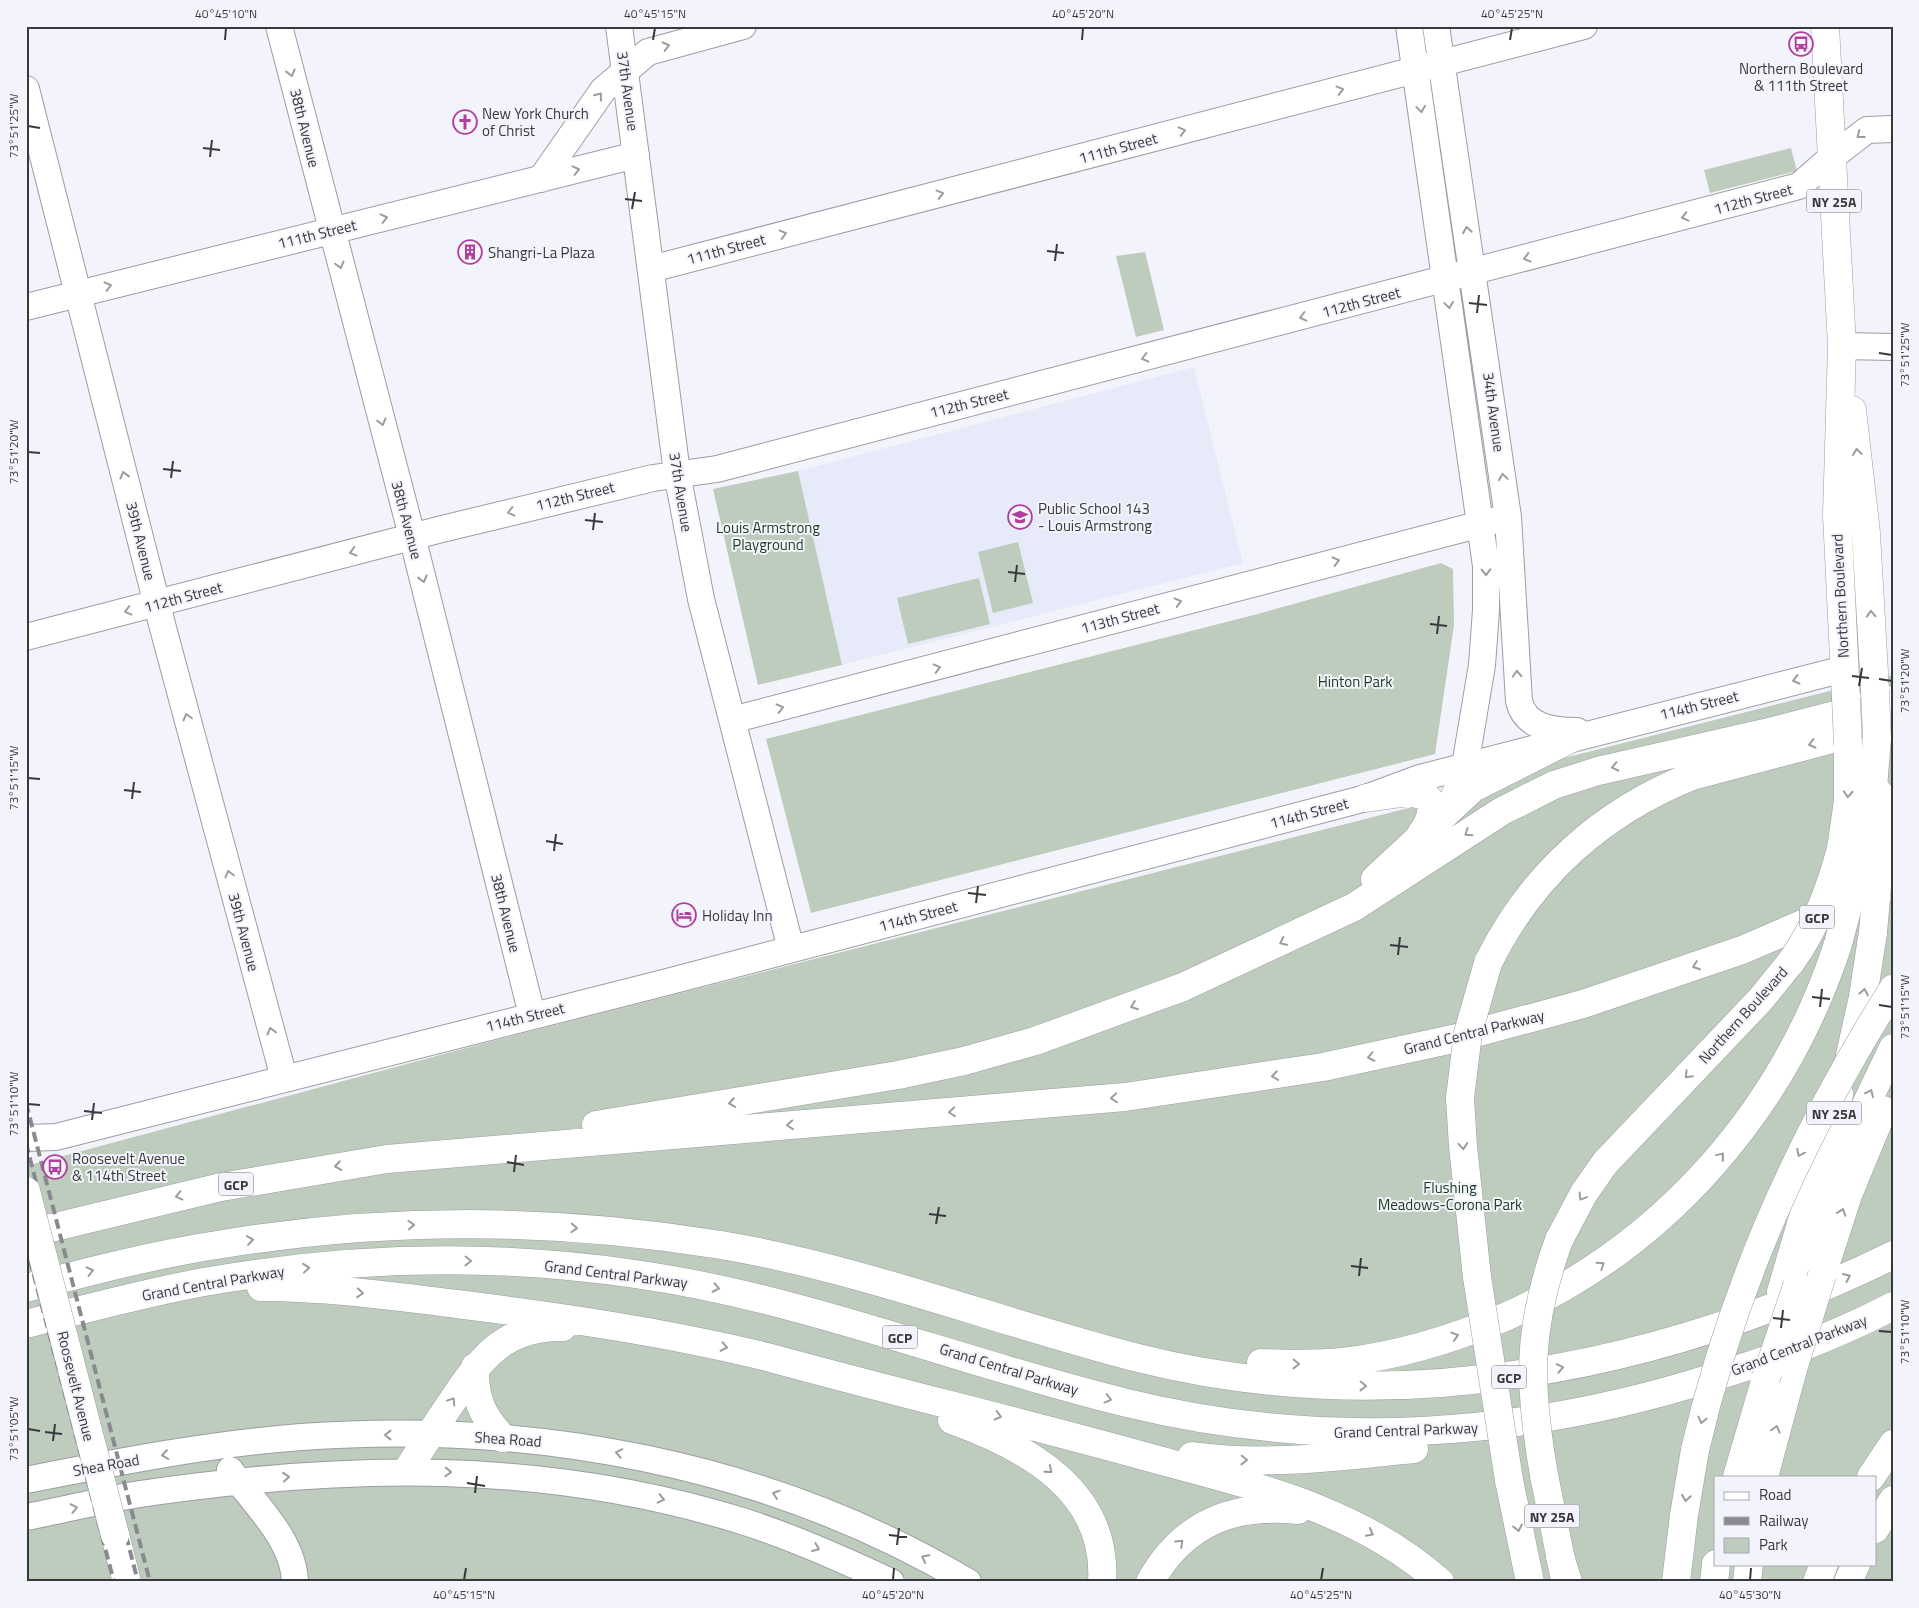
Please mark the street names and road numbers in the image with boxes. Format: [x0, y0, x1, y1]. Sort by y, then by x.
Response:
street label: 37th Avenue [611, 50, 645, 132]
street label: 38th Avenue [284, 86, 326, 170]
street label: 111th Street [1076, 126, 1161, 170]
street label: 112th Street [1711, 177, 1796, 221]
road number: NY 25A [1806, 190, 1862, 212]
street label: 111th Street [275, 213, 360, 255]
street label: 111th Street [684, 227, 769, 271]
street label: 112th Street [1319, 280, 1404, 324]
street label: 34th Avenue [1477, 371, 1511, 453]
street label: 112th Street [927, 382, 1012, 424]
street label: 37th Avenue [663, 451, 699, 533]
street label: 112th Street [533, 475, 618, 517]
street label: 38th Avenue [385, 478, 429, 562]
street label: 39th Avenue [120, 499, 162, 583]
street label: Northern Boulevard [1825, 533, 1855, 659]
street label: 112th Street [141, 575, 226, 619]
street label: 113th Street [1078, 596, 1163, 640]
street label: 114th Street [1657, 684, 1742, 726]
street label: 114th Street [1267, 791, 1352, 835]
street label: 38th Avenue [485, 871, 527, 955]
street label: 39th Avenue [222, 890, 266, 974]
street label: 114th Street [876, 894, 961, 938]
road number: GCP [1800, 906, 1834, 929]
street label: Northern Boulevard [1693, 961, 1793, 1069]
street label: 114th Street [483, 996, 568, 1038]
street label: Grand Central Parkway [1401, 1003, 1547, 1061]
road number: NY 25A [1806, 1102, 1862, 1124]
road number: GCP [218, 1172, 254, 1196]
street label: Grand Central Parkway [543, 1254, 689, 1294]
street label: Grand Central Parkway [140, 1259, 286, 1307]
street label: Grand Central Parkway [1728, 1308, 1870, 1382]
road number: GCP [882, 1325, 918, 1348]
street label: Roosevelt Avenue [51, 1328, 101, 1444]
street label: Grand Central Parkway [937, 1337, 1081, 1401]
road number: GCP [1492, 1365, 1526, 1388]
street label: Grand Central Parkway [1333, 1416, 1479, 1444]
street label: Shea Road [474, 1425, 542, 1453]
street label: Shea Road [71, 1448, 141, 1482]
road number: NY 25A [1524, 1504, 1580, 1528]

